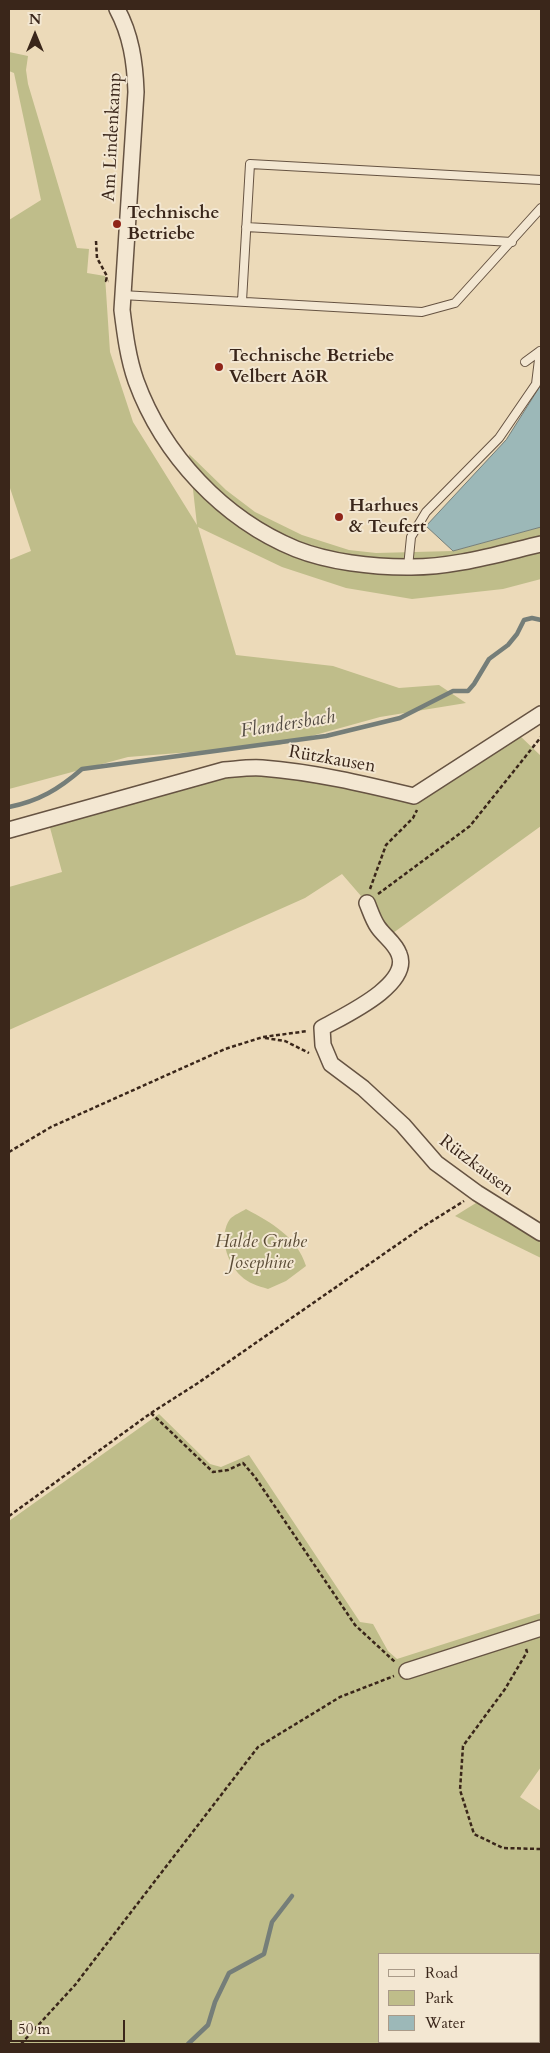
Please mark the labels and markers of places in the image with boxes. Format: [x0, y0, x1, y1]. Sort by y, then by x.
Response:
place label: Technische Betriebe [127, 203, 219, 245]
marker: Technische Betriebe [111, 218, 123, 230]
place label: Technische Betriebe Velbert AöR [229, 346, 395, 388]
marker: Technische Betriebe Velbert AöR [213, 361, 225, 373]
place label: Harhues & Teufert [349, 496, 426, 538]
marker: Harhues & Teufert [333, 511, 345, 523]

